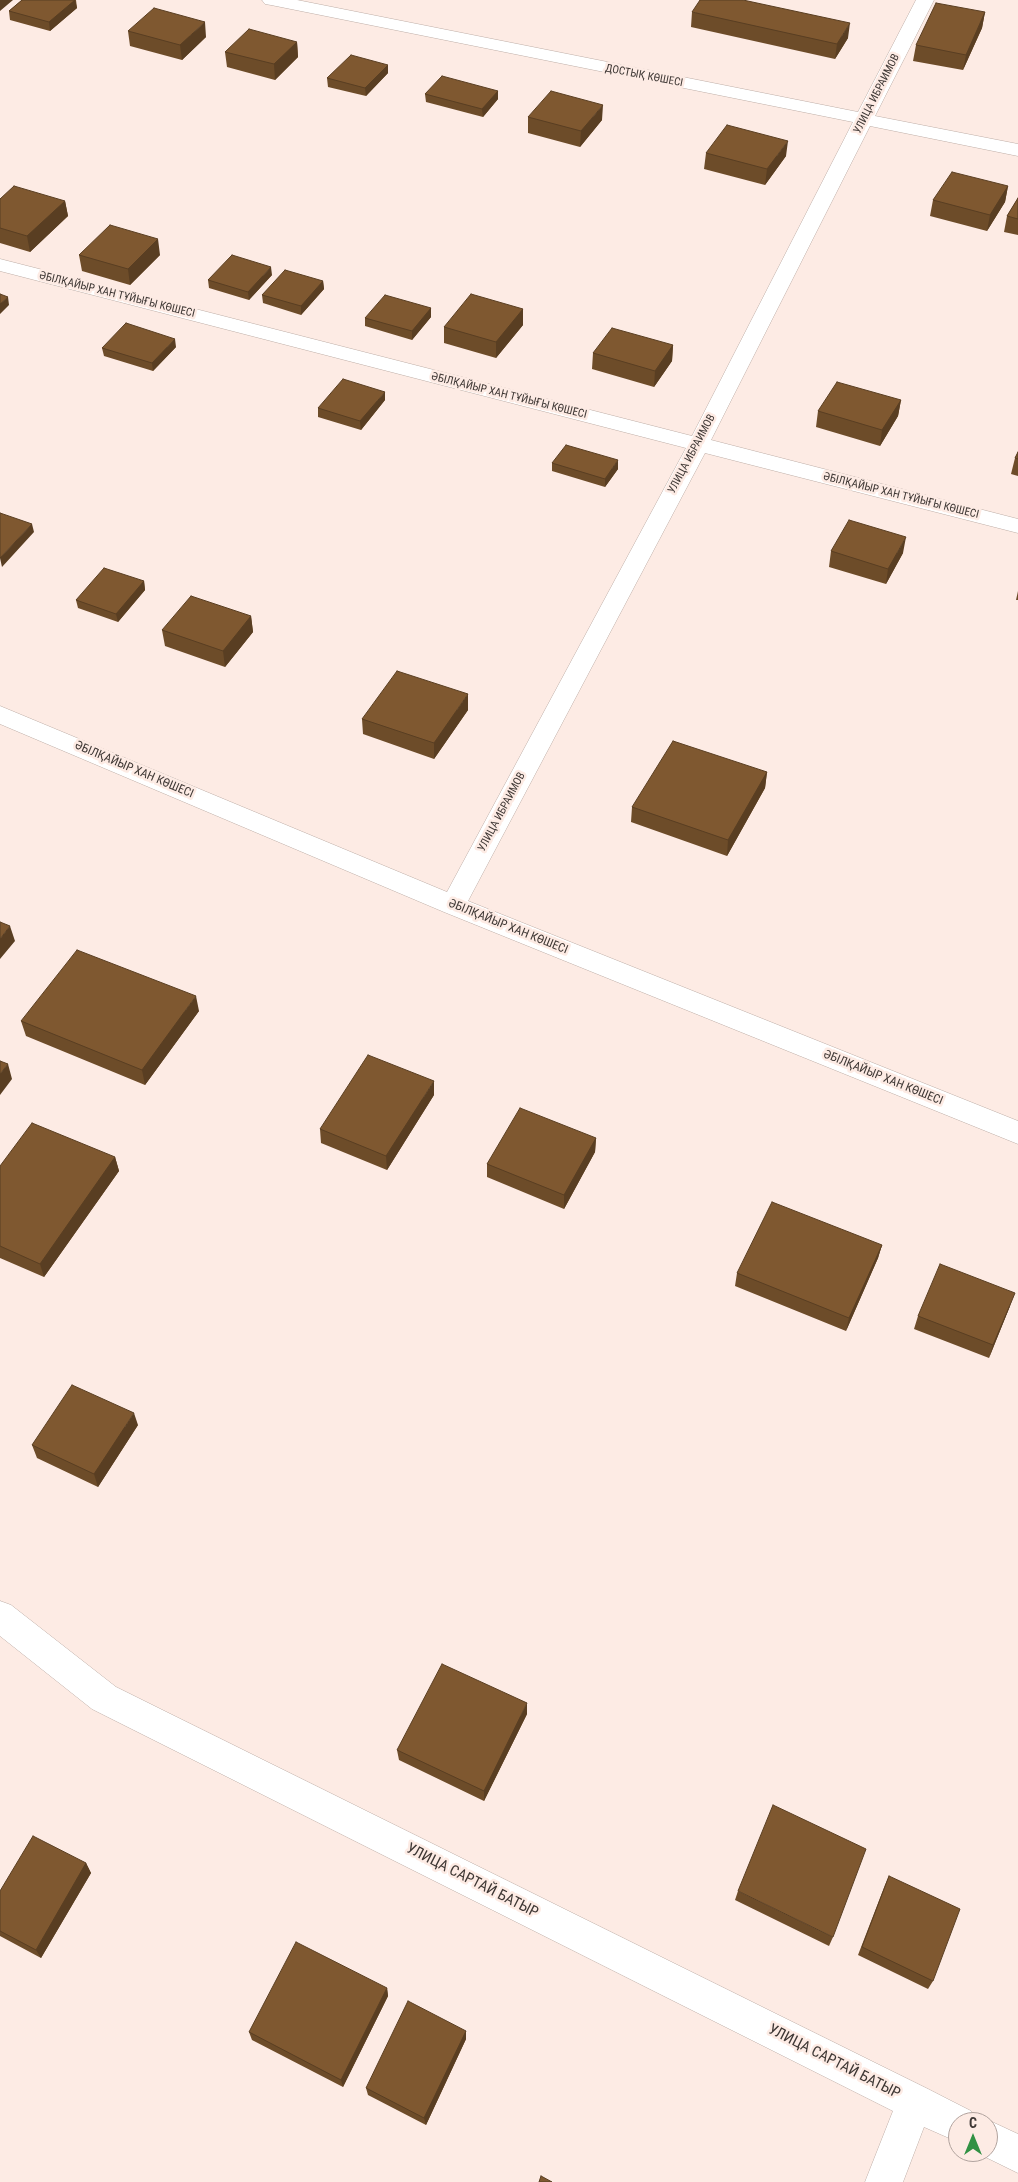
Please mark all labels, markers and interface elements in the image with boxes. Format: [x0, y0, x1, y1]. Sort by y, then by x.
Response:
street label: УЛИЦА ИБРАИМОВ [851, 52, 903, 136]
street label: ДОСТЫҚ КӨШЕСІ [604, 62, 684, 90]
street label: ӘБІЛҚАЙЫР ХАН ТҰЙЫҒЫ КӨШЕСІ [38, 269, 196, 321]
street label: ӘБІЛҚАЙЫР ХАН ТҰЙЫҒЫ КӨШЕСІ [430, 370, 588, 422]
street label: УЛИЦА ИБРАИМОВ [666, 412, 718, 496]
street label: ӘБІЛҚАЙЫР ХАН ТҰЙЫҒЫ КӨШЕСІ [822, 470, 980, 522]
street label: ӘБІЛҚАЙЫР ХАН КӨШЕСІ [73, 738, 195, 802]
street label: УЛИЦА ИБРАИМОВ [476, 770, 528, 854]
street label: ӘБІЛҚАЙЫР ХАН КӨШЕСІ [446, 896, 570, 958]
street label: ӘБІЛҚАЙЫР ХАН КӨШЕСІ [821, 1047, 945, 1109]
street label: УЛИЦА САРТАЙ БАТЫР [403, 1840, 541, 1922]
street label: УЛИЦА САРТАЙ БАТЫР [765, 2021, 903, 2103]
north arrow [948, 2112, 998, 2162]
text: С [969, 2115, 977, 2131]

